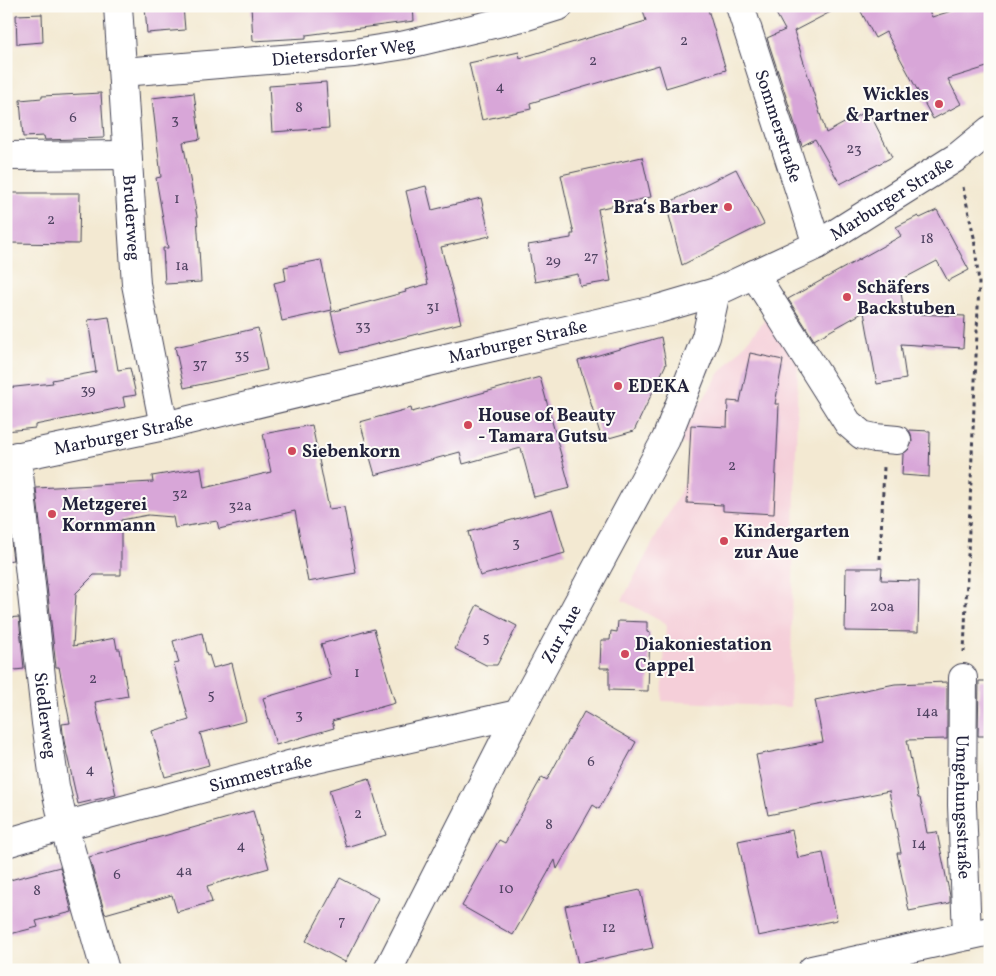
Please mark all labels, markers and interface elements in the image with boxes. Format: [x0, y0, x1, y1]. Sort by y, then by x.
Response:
house number: 2 [680, 31, 688, 52]
street label: Dietersdorfer Weg [271, 32, 418, 74]
house number: 2 [589, 51, 597, 72]
street label: Sommerstraße [747, 67, 807, 186]
house number: 4 [496, 77, 505, 98]
place label: Wickles & Partner [845, 83, 929, 129]
house number: 8 [295, 98, 303, 119]
marker: Wickles & Partner [933, 98, 945, 110]
house number: 6 [69, 108, 77, 129]
house number: 3 [171, 110, 179, 131]
house number: 23 [846, 139, 862, 160]
street label: Marburger Straße [826, 151, 959, 248]
street label: Bruderweg [115, 174, 145, 262]
house number: 1 [174, 189, 180, 210]
place label: Bra‘s Barber [613, 196, 718, 221]
marker: Bra‘s Barber [722, 201, 734, 213]
house number: 2 [47, 210, 55, 231]
house number: 18 [920, 229, 934, 250]
house number: 27 [584, 247, 598, 268]
house number: 29 [545, 251, 561, 272]
house number: 1a [175, 256, 189, 277]
place label: Schäfers Backstuben [857, 276, 956, 322]
marker: Schäfers Backstuben [841, 291, 853, 303]
house number: 31 [426, 297, 440, 318]
street label: Marburger Straße [446, 315, 590, 371]
house number: 33 [355, 316, 371, 337]
house number: 35 [235, 345, 249, 366]
house number: 37 [193, 354, 207, 375]
place label: EDEKA [628, 375, 690, 400]
house number: 39 [80, 380, 96, 401]
marker: EDEKA [612, 380, 624, 392]
place label: House of Beauty - Tamara Gutsu [478, 404, 616, 450]
street label: Marburger Straße [52, 408, 196, 463]
marker: House of Beauty - Tamara Gutsu [462, 419, 474, 431]
place label: Siebenkorn [302, 440, 401, 465]
marker: Siebenkorn [286, 445, 298, 457]
house number: 2 [728, 456, 736, 477]
house number: 32 [172, 484, 188, 505]
place label: Metzgerei Kornmann [62, 493, 156, 539]
house number: 32a [228, 496, 252, 517]
marker: Metzgerei Kornmann [46, 508, 58, 520]
place label: Kindergarten zur Aue [734, 520, 850, 566]
house number: 3 [512, 533, 520, 554]
marker: Kindergarten zur Aue [718, 535, 730, 547]
house number: 20a [870, 597, 894, 618]
street label: Zur Aue [536, 601, 588, 669]
house number: 5 [482, 628, 490, 649]
place label: Diakoniestation Cappel [635, 633, 772, 679]
marker: Diakoniestation Cappel [619, 648, 631, 660]
house number: 1 [354, 663, 360, 684]
house number: 2 [89, 669, 97, 690]
street label: Siedlerweg [27, 671, 62, 761]
house number: 5 [207, 685, 215, 706]
house number: 14a [916, 702, 938, 723]
house number: 3 [295, 705, 303, 726]
street label: Umgehungsstraße [948, 735, 976, 880]
street label: Simmestraße [207, 749, 315, 800]
house number: 6 [587, 752, 595, 773]
house number: 4 [86, 760, 95, 781]
house number: 2 [354, 804, 362, 825]
house number: 8 [545, 815, 553, 836]
house number: 14 [912, 834, 926, 855]
house number: 4 [237, 836, 246, 857]
house number: 4a [176, 861, 192, 882]
house number: 6 [113, 865, 121, 886]
house number: 10 [499, 879, 513, 900]
house number: 8 [33, 881, 41, 902]
house number: 7 [338, 911, 346, 932]
house number: 12 [602, 918, 616, 939]

